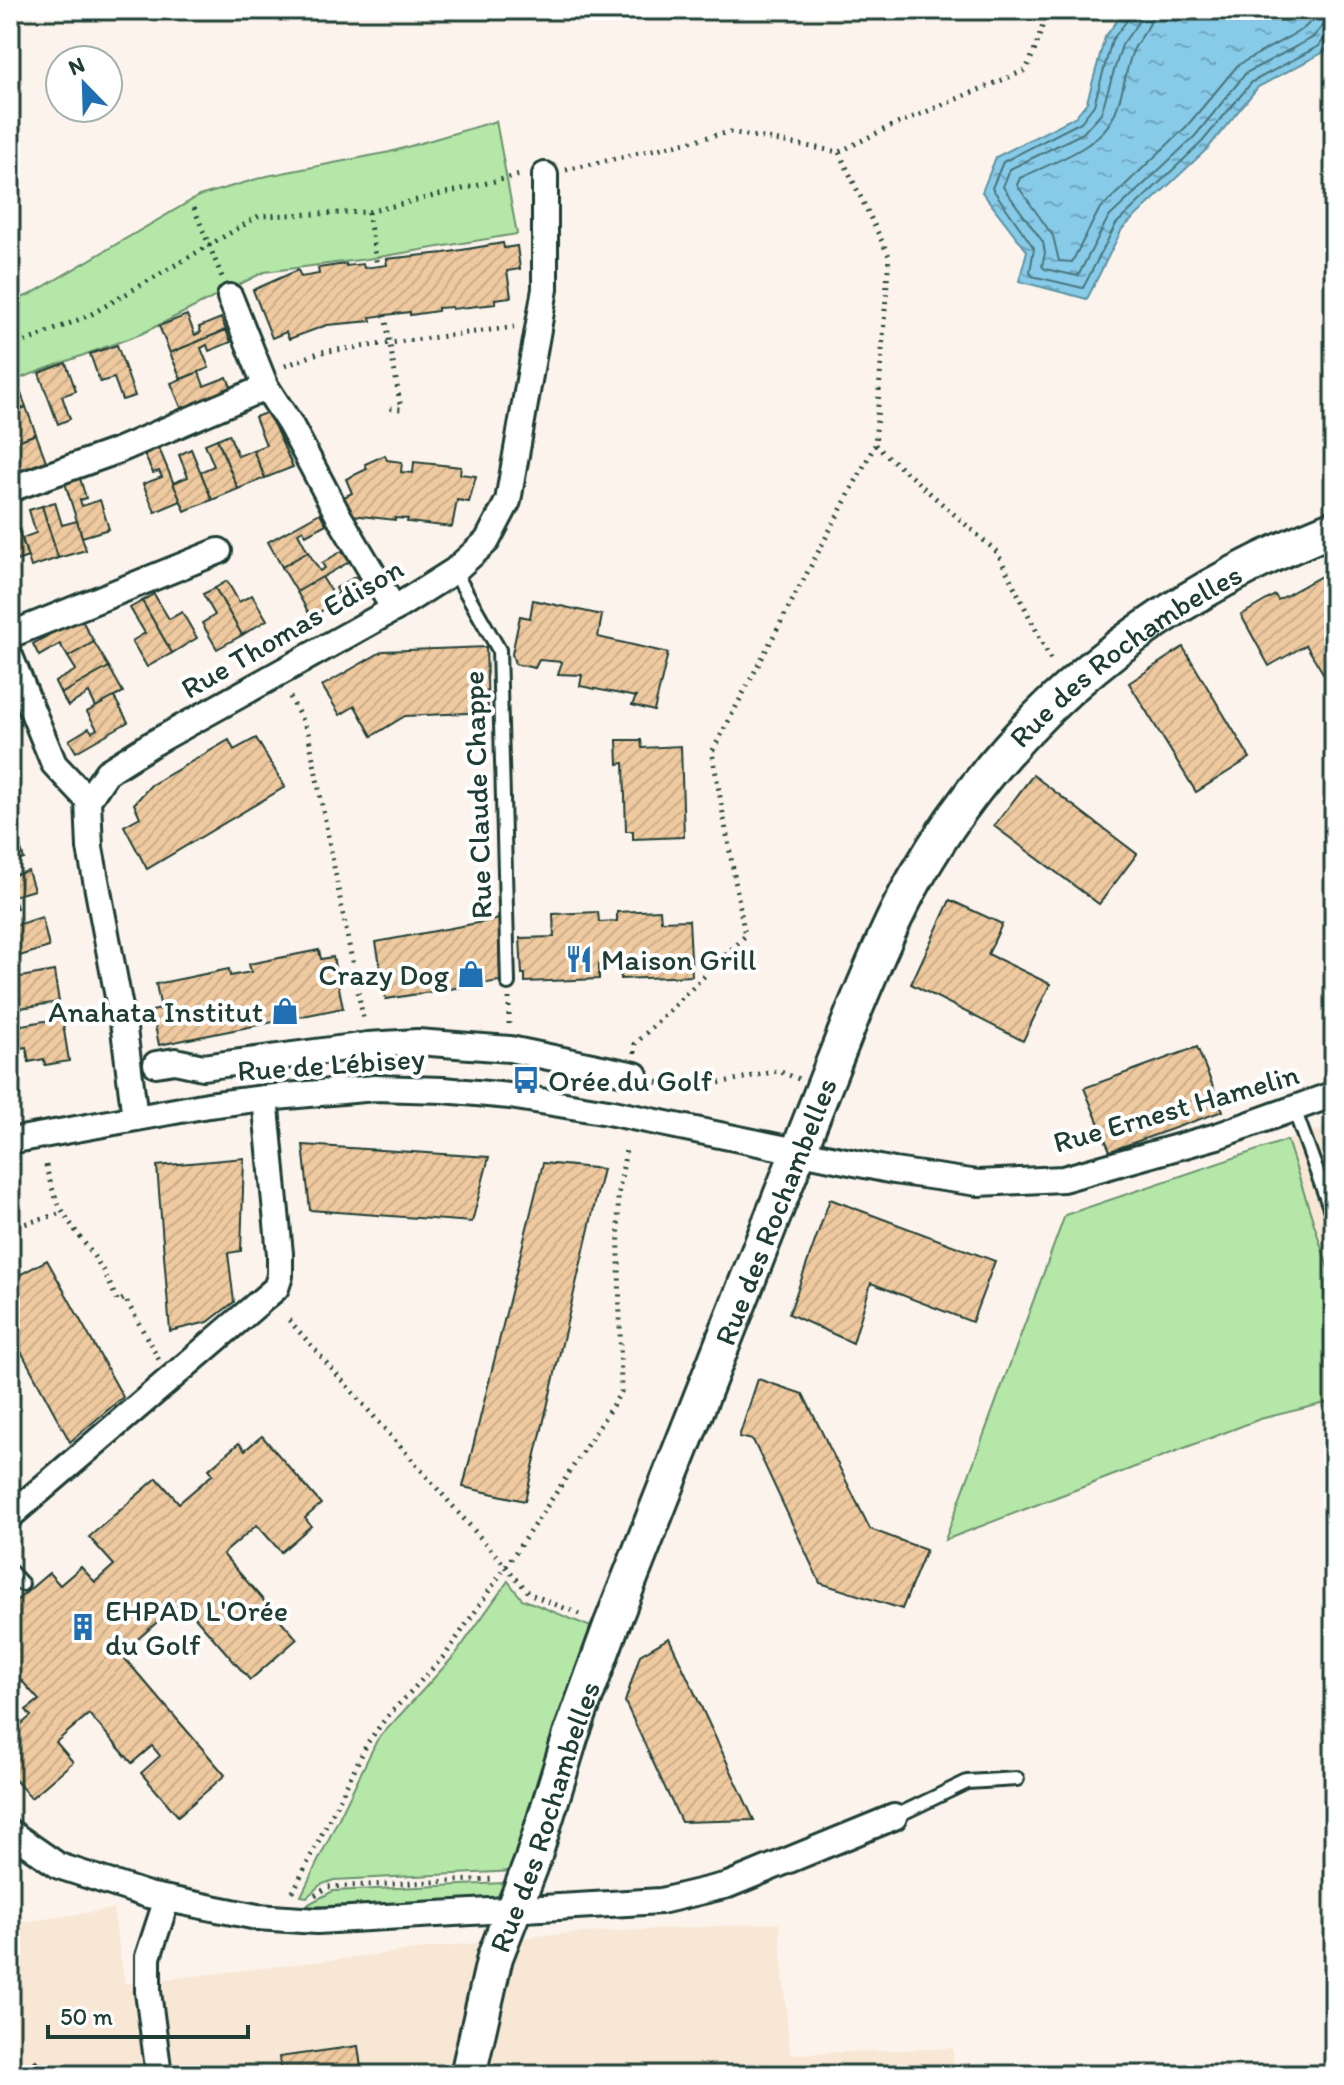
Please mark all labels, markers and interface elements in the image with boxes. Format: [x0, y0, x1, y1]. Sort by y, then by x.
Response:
north arrow [44, 44, 124, 124]
text: N [64, 51, 88, 81]
street label: Rue Thomas Edison [174, 549, 410, 707]
street label: Rue des Rochambelles [1001, 555, 1248, 755]
street label: Rue Claude Chappe [454, 670, 500, 920]
place label: Maison Grill [601, 941, 757, 978]
restaurant icon: Maison Grill [564, 944, 594, 974]
place label: Crazy Dog [318, 956, 450, 993]
shop icon: Crazy Dog [456, 959, 486, 989]
place label: Anahata Institut [48, 993, 263, 1030]
shop icon: Anahata Institut [270, 996, 300, 1026]
street label: Rue de Lébisey [236, 1039, 426, 1089]
street label: Rue Ernest Hamelin [1049, 1055, 1303, 1161]
place label: Orée du Golf [548, 1062, 713, 1099]
bus stop icon: Orée du Golf [511, 1065, 541, 1095]
street label: Rue des Rochambelles [705, 1072, 844, 1350]
place label: EHPAD L'Orée du Golf [105, 1592, 288, 1663]
building icon: EHPAD L'Orée du Golf [68, 1612, 98, 1642]
street label: Rue des Rochambelles [480, 1676, 608, 1957]
scale bar [48, 1989, 248, 2039]
text: 50 m [60, 2002, 113, 2031]

